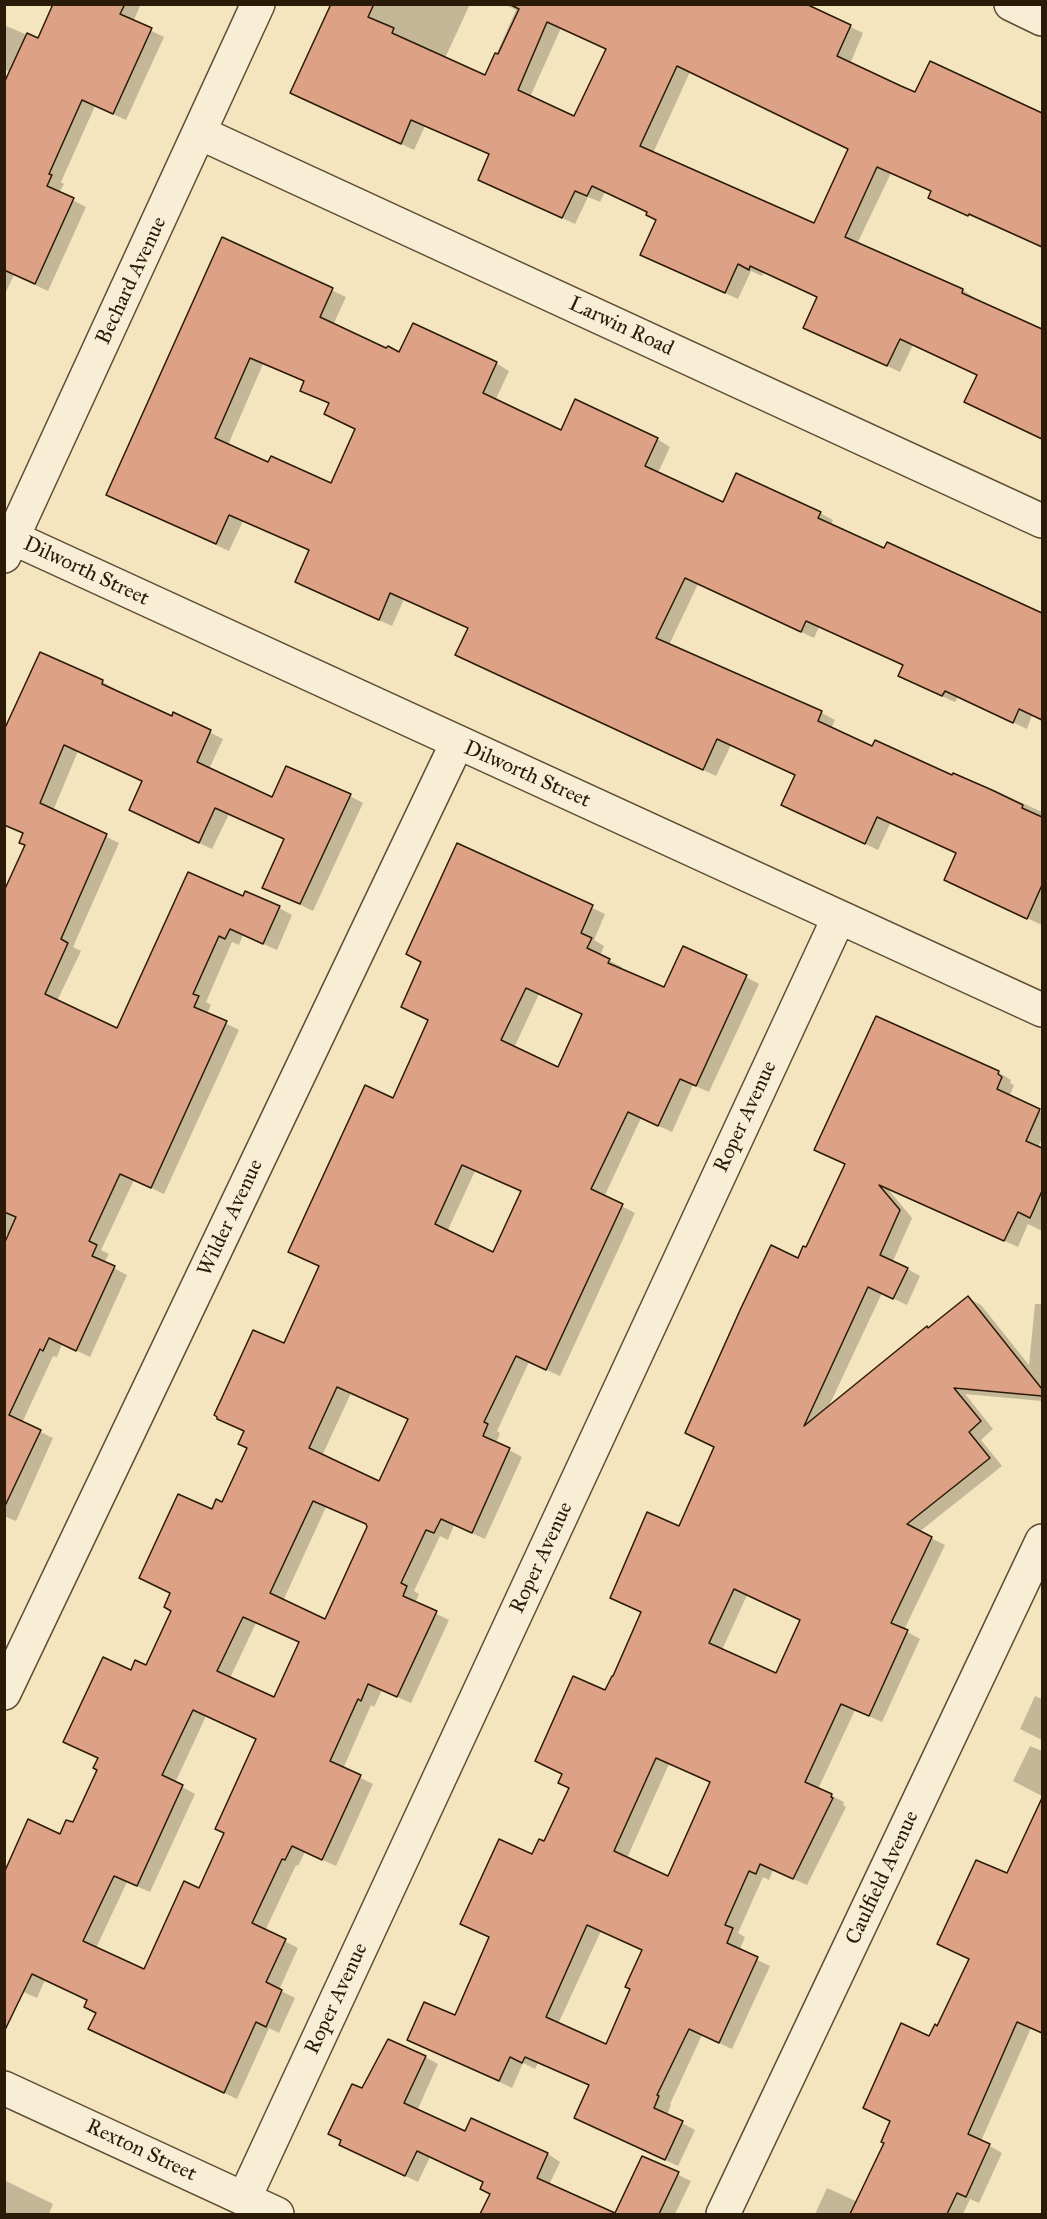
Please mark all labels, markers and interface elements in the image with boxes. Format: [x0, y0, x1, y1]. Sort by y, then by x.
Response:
street label: Bechard Avenue [91, 213, 173, 349]
street label: Larwin Road [565, 292, 677, 362]
street label: Dilworth Street [19, 532, 153, 612]
street label: Dilworth Street [460, 736, 594, 814]
street label: Roper Avenue [709, 1057, 783, 1177]
street label: Wilder Avenue [193, 1156, 269, 1280]
street label: Roper Avenue [505, 1498, 579, 1618]
street label: Caulfield Avenue [841, 1807, 925, 1949]
street label: Roper Avenue [300, 1939, 374, 2059]
street label: Rexton Street [82, 2114, 200, 2188]

